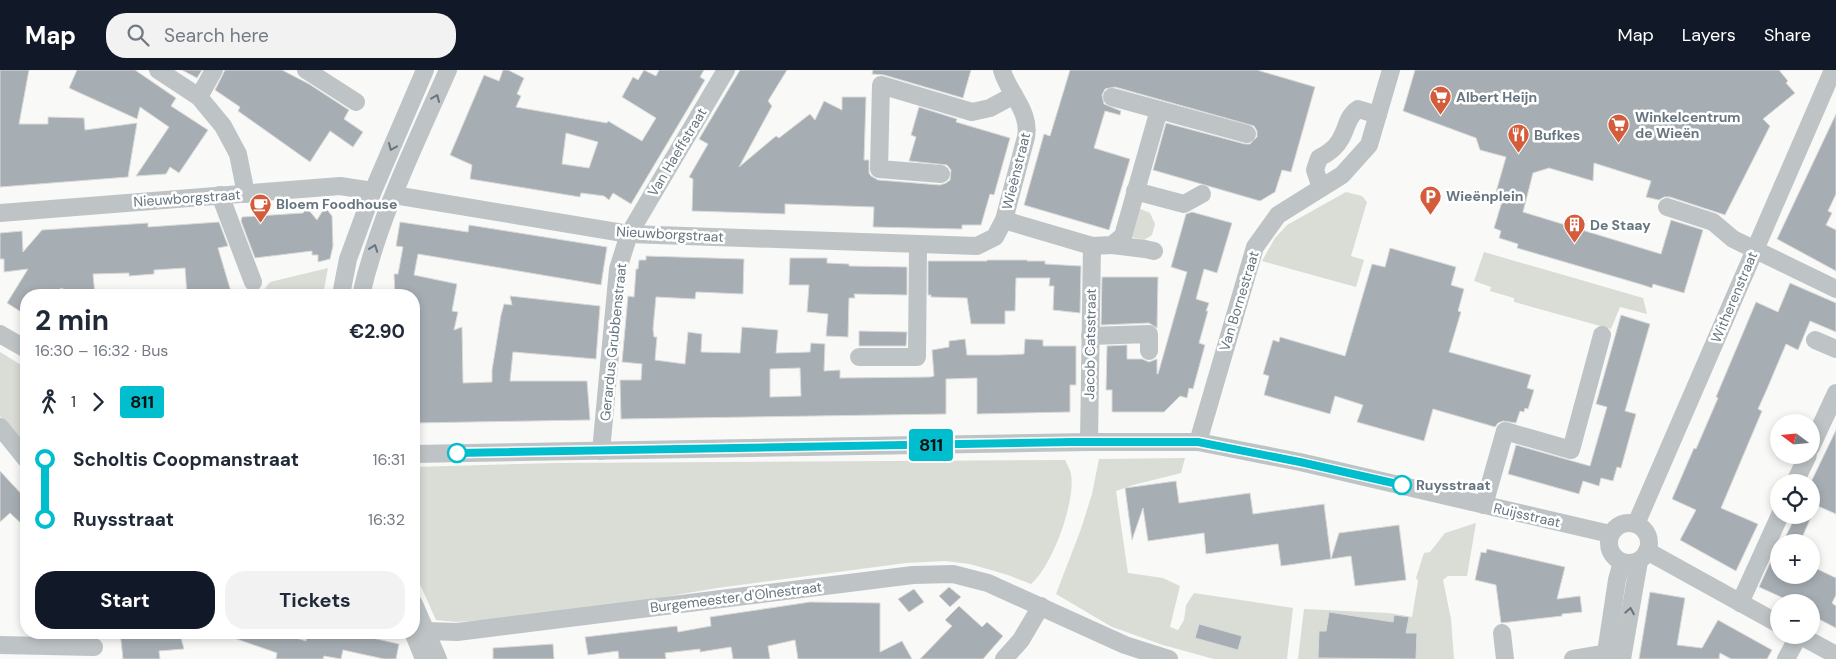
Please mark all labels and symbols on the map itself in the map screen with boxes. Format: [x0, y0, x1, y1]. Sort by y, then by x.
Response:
supermarket icon: Albert Heijn [1428, 85, 1452, 116]
place label: Albert Heijn [1456, 88, 1537, 106]
one-way arrow [429, 94, 440, 103]
street label: Van Haeffstraat [643, 104, 711, 200]
place label: Winkelcentrum de Wieën [1635, 108, 1741, 142]
supermarket icon: Winkelcentrum de Wieën [1607, 113, 1631, 144]
restaurant icon: Bufkes [1506, 123, 1530, 154]
place label: Bufkes [1534, 126, 1580, 144]
street label: Wieënstraat [998, 131, 1034, 211]
one-way arrow [388, 142, 398, 151]
parking icon: Wieënplein [1418, 184, 1442, 215]
street label: Nieuwborgstraat [133, 185, 241, 211]
place label: Wieënplein [1446, 187, 1523, 205]
cafe icon: Bloem Foodhouse [248, 192, 272, 223]
place label: Bloem Foodhouse [276, 195, 397, 213]
building icon: De Staay [1562, 213, 1586, 244]
place label: De Staay [1590, 216, 1651, 234]
street label: Nieuwborgstraat [616, 222, 724, 246]
one-way arrow [368, 244, 378, 253]
street label: Van Bornestraat [1215, 249, 1263, 353]
street label: Witherenstraat [1707, 249, 1761, 345]
street label: Gerardus Grubbenstraat [596, 262, 630, 422]
street label: Jacob Catsstraat [1080, 288, 1100, 400]
north arrow [1770, 414, 1820, 464]
line badge: 811 [902, 429, 960, 461]
unlabelled marker [447, 443, 467, 463]
marker: Ruysstraat [1392, 475, 1412, 495]
place label: Ruysstraat [1416, 476, 1490, 494]
street label: Ruijsstraat [1492, 499, 1562, 531]
street label: Burgemeester d'Olnestraat [649, 578, 823, 616]
one-way arrow [1625, 607, 1635, 615]

